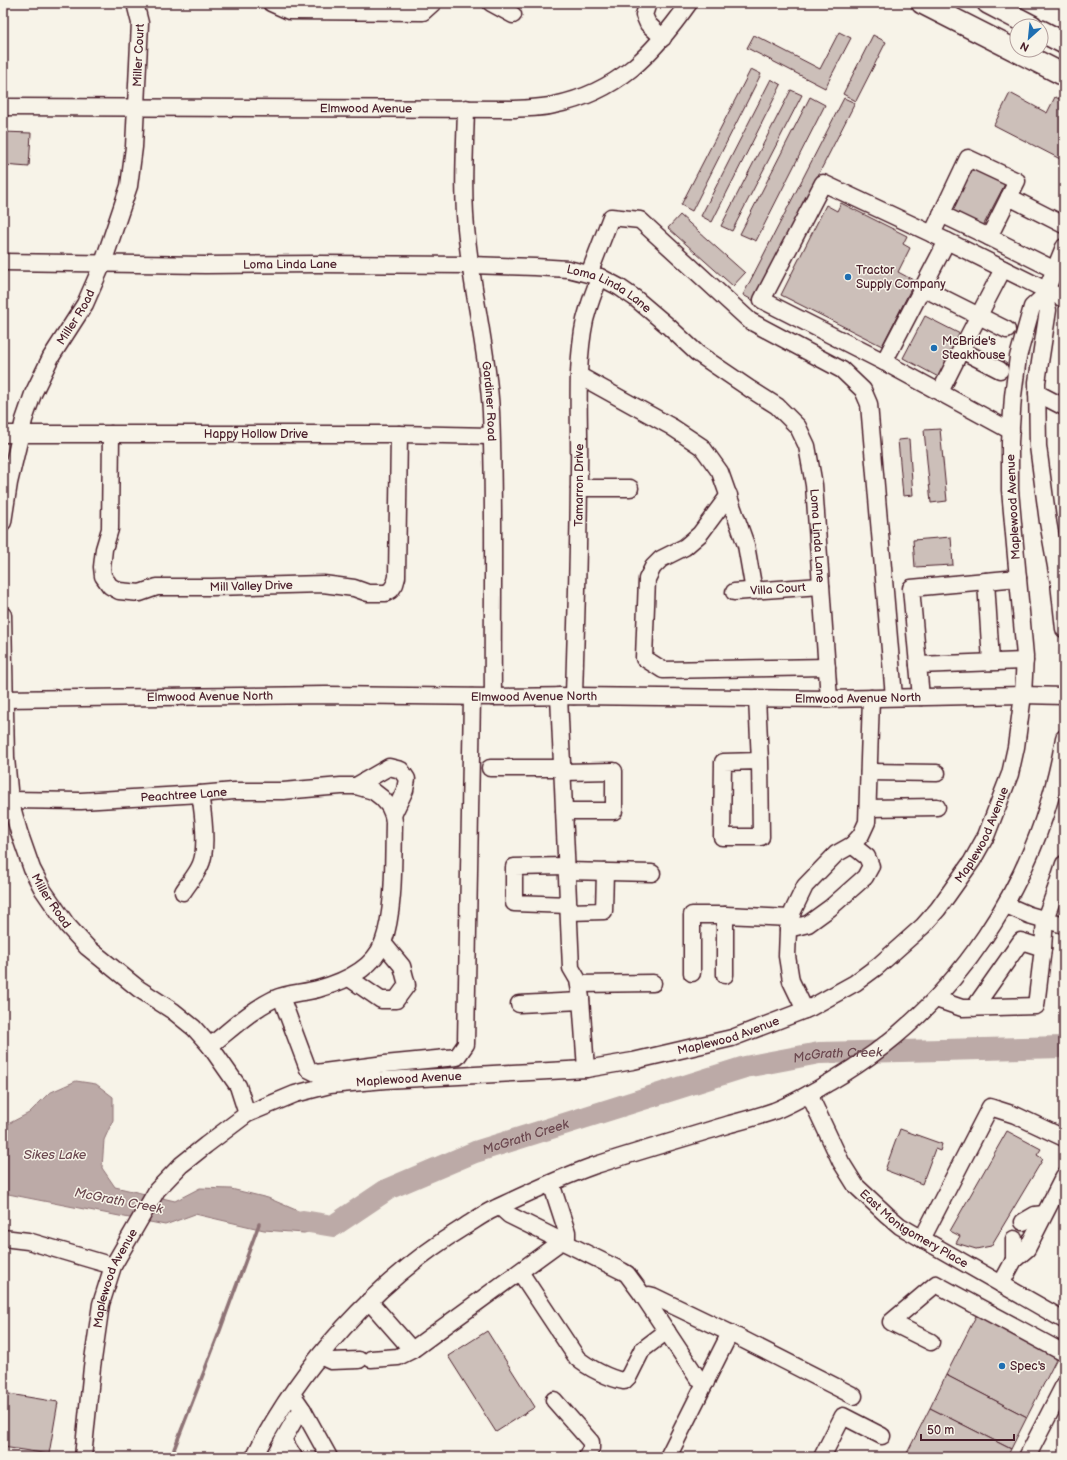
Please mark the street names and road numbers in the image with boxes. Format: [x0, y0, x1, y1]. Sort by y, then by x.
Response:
street label: Miller Court [130, 23, 148, 87]
street label: Elmwood Avenue [320, 101, 412, 117]
street label: Loma Linda Lane [243, 257, 337, 273]
street label: Loma Linda Lane [565, 262, 654, 316]
street label: Miller Road [54, 287, 99, 348]
street label: Gardiner Road [478, 360, 499, 442]
street label: Happy Hollow Drive [204, 427, 308, 442]
street label: Tamarron Drive [571, 444, 587, 527]
street label: Maplewood Avenue [1003, 454, 1024, 560]
street label: Loma Linda Lane [806, 488, 828, 583]
street label: Mill Valley Drive [210, 578, 293, 595]
street label: Villa Court [750, 580, 807, 599]
street label: Elmwood Avenue North [147, 689, 274, 705]
street label: Elmwood Avenue North [471, 689, 598, 705]
street label: Elmwood Avenue North [795, 690, 922, 707]
street label: Peachtree Lane [140, 785, 228, 805]
street label: Maplewood Avenue [952, 785, 1012, 886]
street label: Miller Road [28, 871, 74, 932]
street label: Maplewood Avenue [676, 1013, 782, 1058]
street label: Maplewood Avenue [355, 1069, 462, 1091]
street label: East Montgomery Place [856, 1186, 971, 1272]
street label: Maplewood Avenue [91, 1226, 141, 1329]

